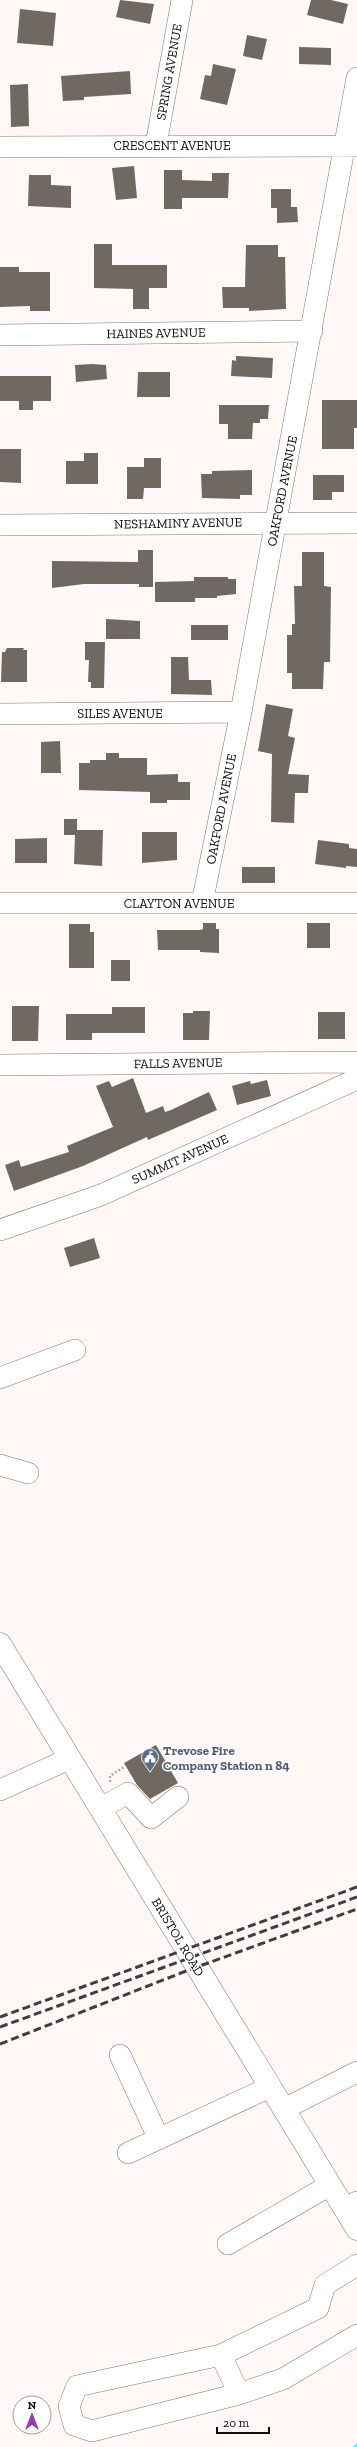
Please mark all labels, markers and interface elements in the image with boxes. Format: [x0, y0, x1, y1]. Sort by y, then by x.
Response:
street label: SPRING AVENUE [153, 22, 185, 121]
street label: CRESCENT AVENUE [113, 138, 231, 153]
street label: HAINES AVENUE [106, 325, 206, 341]
street label: OAKFORD AVENUE [264, 434, 300, 548]
street label: NESHAMINY AVENUE [114, 514, 242, 532]
street label: SILES AVENUE [77, 706, 163, 721]
street label: OAKFORD AVENUE [203, 752, 239, 866]
street label: CLAYTON AVENUE [124, 896, 235, 911]
street label: FALLS AVENUE [133, 1055, 223, 1071]
street label: SUMMIT AVENUE [129, 1131, 231, 1187]
place label: Trevose Fire Company Station n 84 [163, 1743, 290, 1773]
public building icon: Trevose Fire Company Station n 84 [140, 1747, 160, 1772]
street label: BRISTOL ROAD [149, 1895, 207, 1979]
north arrow [12, 2395, 52, 2435]
text: N [28, 2399, 37, 2412]
scale bar [217, 2409, 269, 2435]
text: 20 m [223, 2416, 250, 2430]

